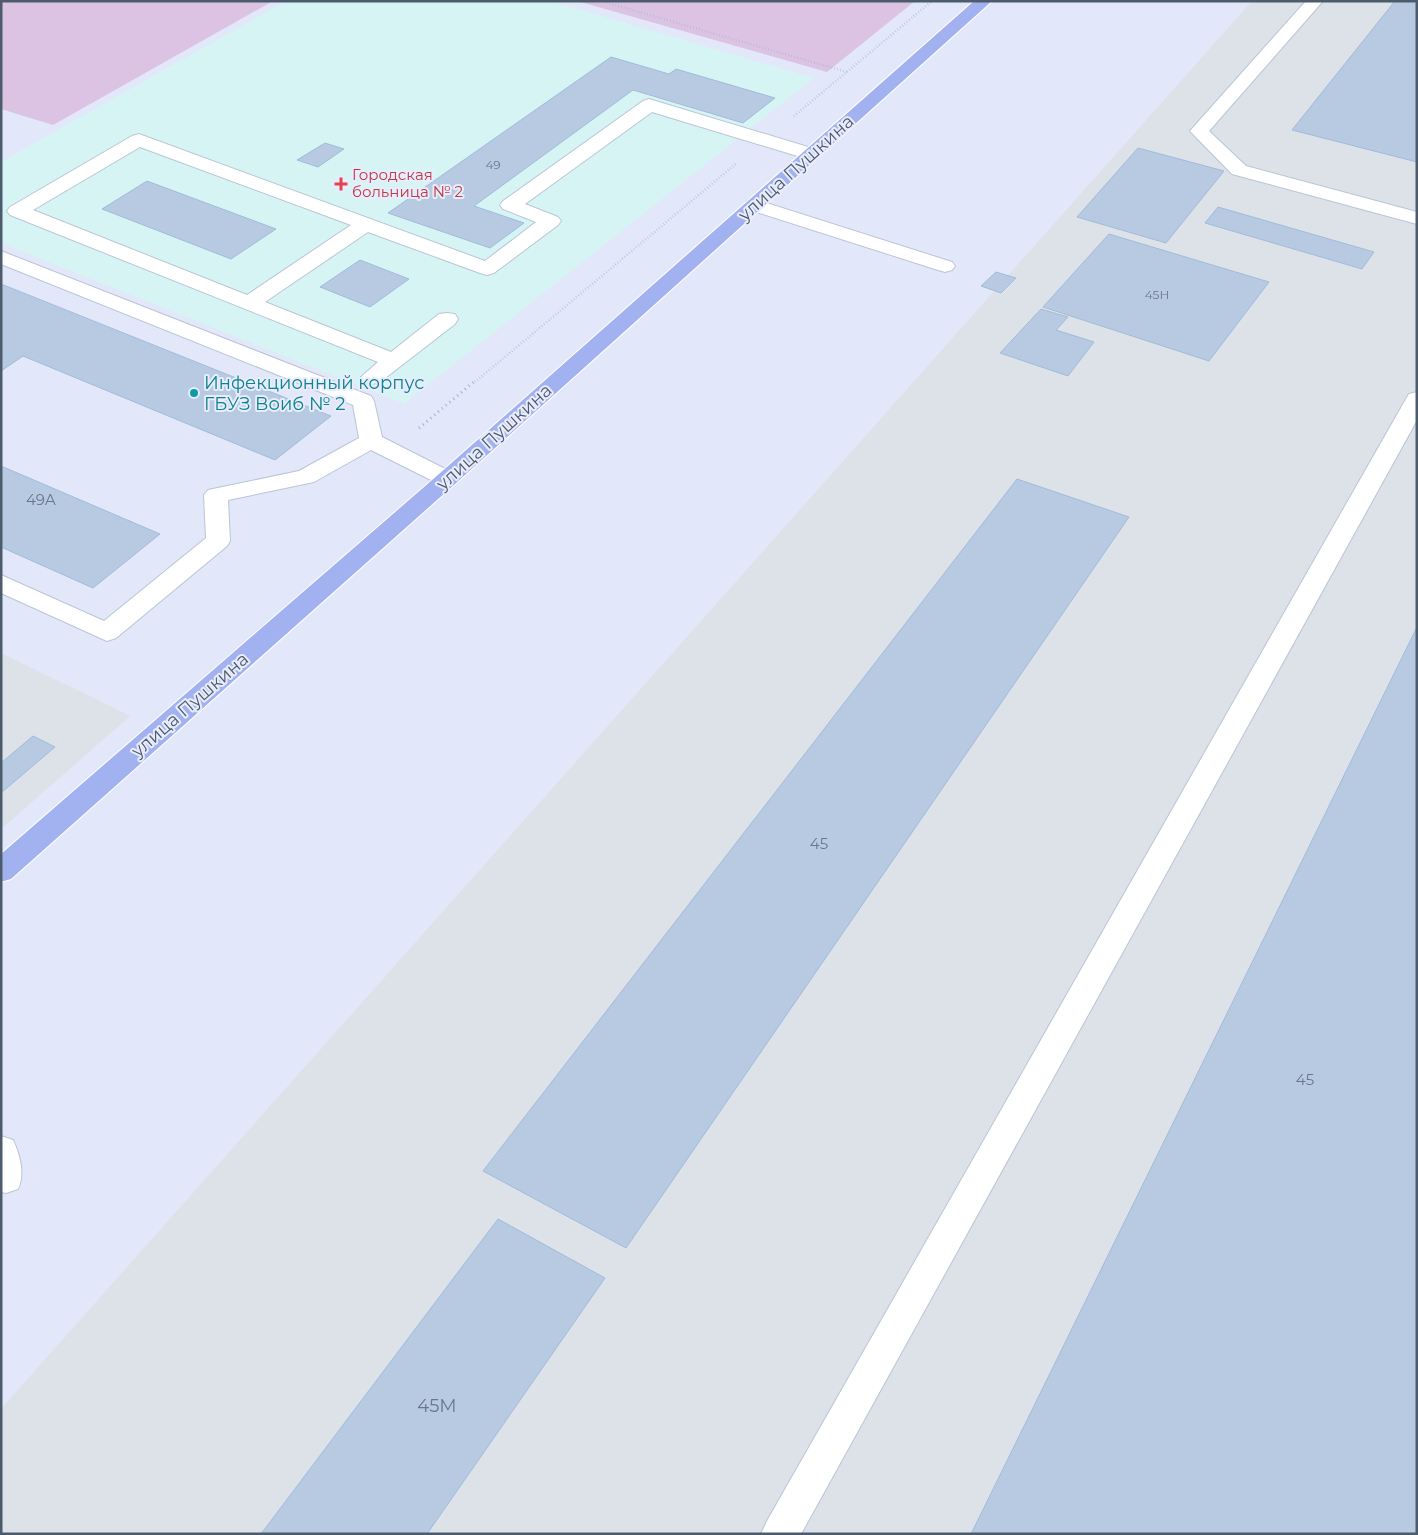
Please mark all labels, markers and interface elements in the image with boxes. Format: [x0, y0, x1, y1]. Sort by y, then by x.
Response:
street label: улица Пушкина [733, 110, 858, 226]
house number: 49 [485, 157, 501, 172]
place label: Городская больница № 2 [352, 165, 463, 201]
marker: Городская больница № 2 [334, 177, 348, 191]
house number: 45Н [1145, 287, 1169, 302]
place label: Инфекционный корпус ГБУЗ Воиб № 2 [204, 372, 424, 415]
street label: улица Пушкина [431, 379, 556, 495]
marker: Инфекционный корпус ГБУЗ Воиб № 2 [188, 387, 200, 399]
house number: 49А [26, 490, 56, 509]
street label: улица Пушкина [126, 648, 253, 763]
house number: 45 [810, 834, 828, 853]
house number: 45 [1296, 1070, 1314, 1089]
house number: 45М [417, 1395, 457, 1417]

